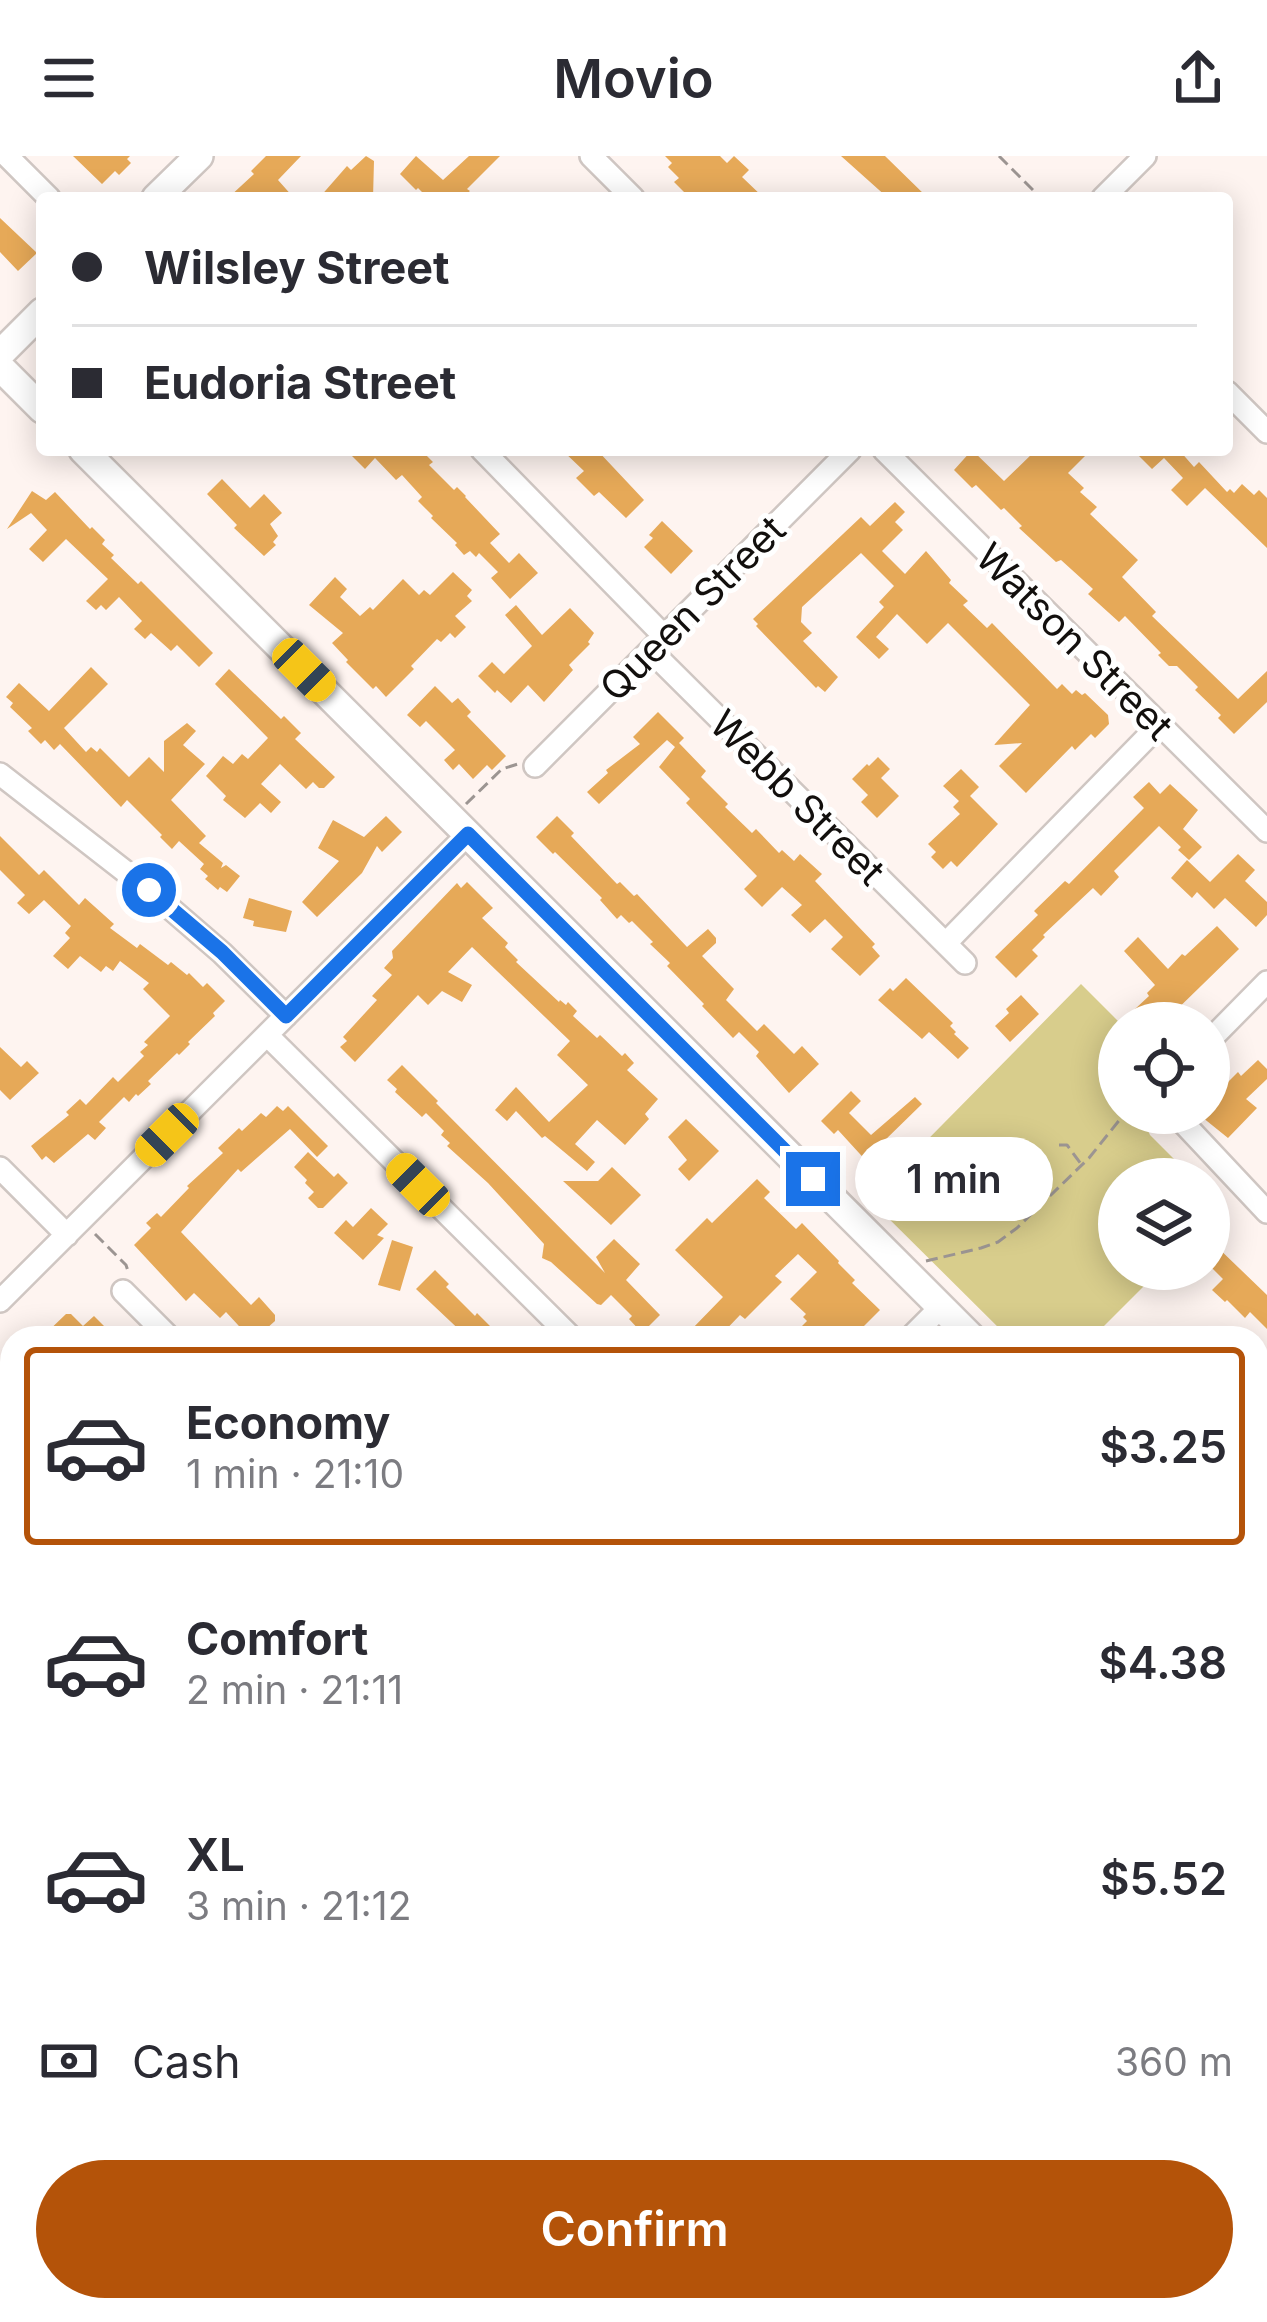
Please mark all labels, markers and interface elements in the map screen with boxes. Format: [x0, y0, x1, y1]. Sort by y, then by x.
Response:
icon: menu [36, 45, 102, 111]
icon: share [1165, 45, 1231, 111]
text: Movio [553, 46, 714, 111]
text: Wilsley Street [144, 240, 450, 295]
text: Eudoria Street [144, 355, 456, 410]
street label: Queen Street [590, 506, 794, 710]
street label: Watson Street [967, 533, 1183, 749]
car [266, 632, 342, 708]
street label: Webb Street [701, 700, 895, 894]
route start [122, 863, 176, 917]
map controls [1098, 1002, 1230, 1290]
button: locate [1098, 1002, 1230, 1134]
car [129, 1097, 205, 1173]
callout: 1 min [855, 1137, 1053, 1221]
car [380, 1147, 456, 1223]
route end [786, 1152, 840, 1206]
text: 1 min [906, 1155, 1002, 1202]
button: layers [1098, 1158, 1230, 1290]
icon: car [42, 1392, 150, 1500]
text: Economy [186, 1395, 390, 1450]
text: $3.25 [1099, 1419, 1227, 1474]
text: 1 min · 21:10 [186, 1450, 404, 1497]
icon: car [42, 1608, 150, 1716]
text: Comfort [186, 1611, 368, 1666]
text: $4.38 [1099, 1635, 1227, 1690]
text: 2 min · 21:11 [186, 1666, 403, 1713]
icon: car [42, 1824, 150, 1932]
text: XL [186, 1827, 245, 1882]
text: $5.52 [1100, 1851, 1227, 1906]
text: 3 min · 21:12 [186, 1882, 411, 1929]
icon: cash [36, 2028, 102, 2094]
text: Cash [132, 2034, 241, 2089]
text: 360 m [1115, 2038, 1233, 2085]
button: Confirm [36, 2160, 1233, 2298]

